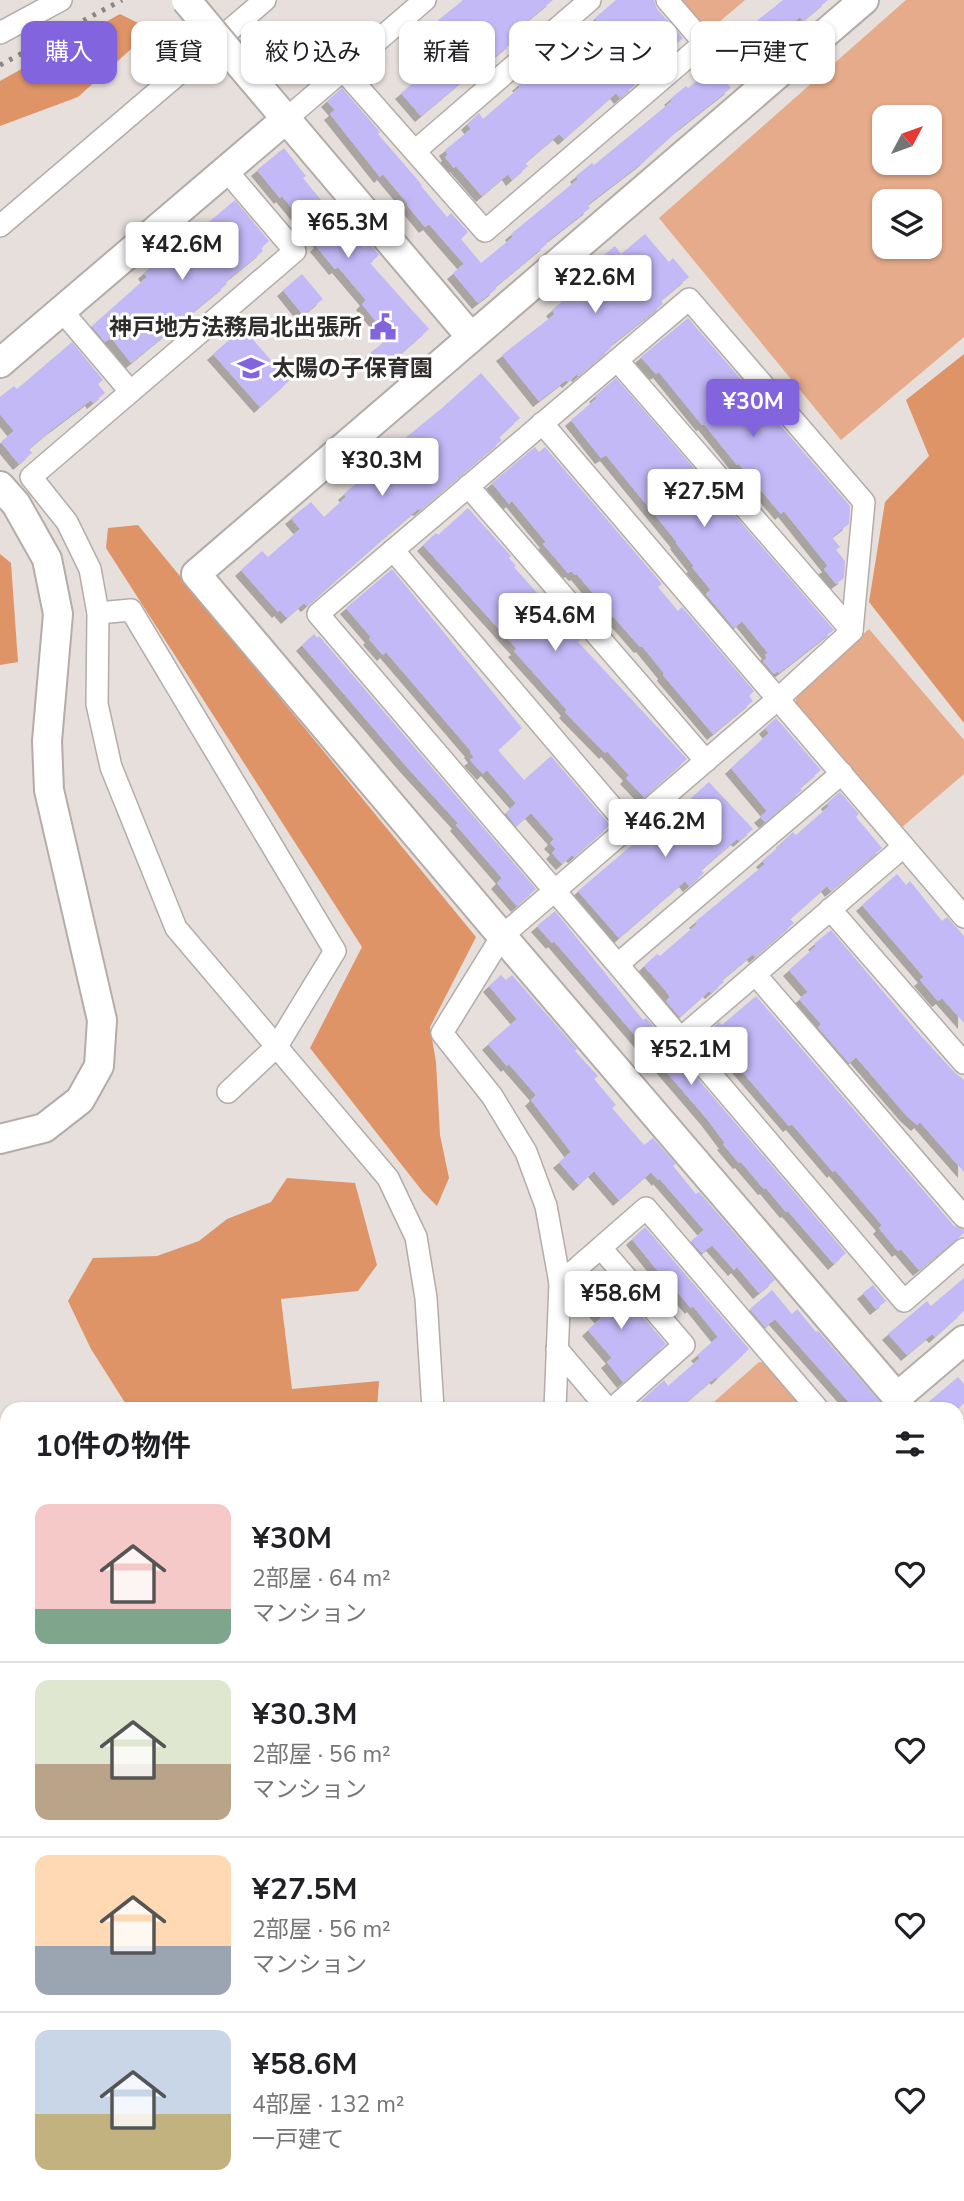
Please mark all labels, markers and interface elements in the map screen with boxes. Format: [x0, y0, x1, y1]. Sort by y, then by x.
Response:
chip: 購入 [21, 21, 117, 84]
chip: 賃貸 [131, 21, 227, 84]
chip: 絞り込み [241, 21, 385, 84]
chip: 新着 [399, 21, 495, 84]
chip: マンション [509, 21, 677, 84]
chip: 一戸建て [691, 21, 835, 84]
north arrow [872, 105, 942, 175]
map controls [872, 105, 942, 259]
button: layers [872, 189, 942, 259]
pin: ¥65.3M [291, 201, 405, 260]
text: ¥65.3M [308, 207, 388, 238]
pin: ¥42.6M [125, 222, 239, 282]
text: ¥42.6M [142, 229, 222, 260]
pin: ¥22.6M [538, 256, 652, 315]
text: ¥22.6M [555, 262, 635, 293]
place label: 神戸地方法務局北出張所 [109, 312, 362, 343]
public building icon: 神戸地方法務局北出張所 [368, 312, 398, 342]
school or university icon: 太陽の子保育園 [236, 353, 266, 383]
place label: 太陽の子保育園 [272, 353, 433, 384]
pin: ¥30M [712, 380, 794, 439]
text: ¥30M [722, 386, 784, 417]
pin: ¥30.3M [325, 438, 439, 498]
text: ¥30.3M [342, 445, 422, 476]
pin: ¥27.5M [647, 470, 761, 529]
text: ¥27.5M [664, 476, 744, 507]
pin: ¥54.6M [498, 594, 612, 653]
text: ¥54.6M [515, 600, 595, 631]
pin: ¥46.2M [608, 800, 722, 859]
text: ¥46.2M [625, 806, 705, 837]
pin: ¥52.1M [634, 1028, 748, 1087]
text: ¥52.1M [651, 1034, 731, 1065]
pin: ¥58.6M [564, 1272, 678, 1331]
text: ¥58.6M [581, 1278, 661, 1309]
icon: filters [891, 1425, 929, 1463]
text: 10件の物件 [35, 1426, 191, 1467]
text: ¥30M [252, 1518, 332, 1559]
icon: home [91, 1532, 175, 1616]
icon: heart [891, 1555, 929, 1593]
text: 2部屋 · 64 m² [252, 1563, 391, 1594]
text: マンション [252, 1598, 367, 1629]
text: ¥30.3M [252, 1694, 357, 1735]
icon: home [91, 1708, 175, 1792]
icon: heart [891, 1731, 929, 1769]
text: 2部屋 · 56 m² [252, 1739, 391, 1770]
text: マンション [252, 1774, 367, 1805]
text: ¥27.5M [252, 1869, 357, 1910]
icon: home [91, 1883, 175, 1967]
icon: heart [891, 1906, 929, 1944]
text: 2部屋 · 56 m² [252, 1914, 391, 1945]
text: マンション [252, 1949, 367, 1980]
text: ¥58.6M [252, 2044, 357, 2085]
icon: home [91, 2058, 175, 2142]
icon: heart [891, 2081, 929, 2119]
text: 4部屋 · 132 m² [252, 2089, 405, 2120]
text: 一戸建て [252, 2124, 344, 2155]

